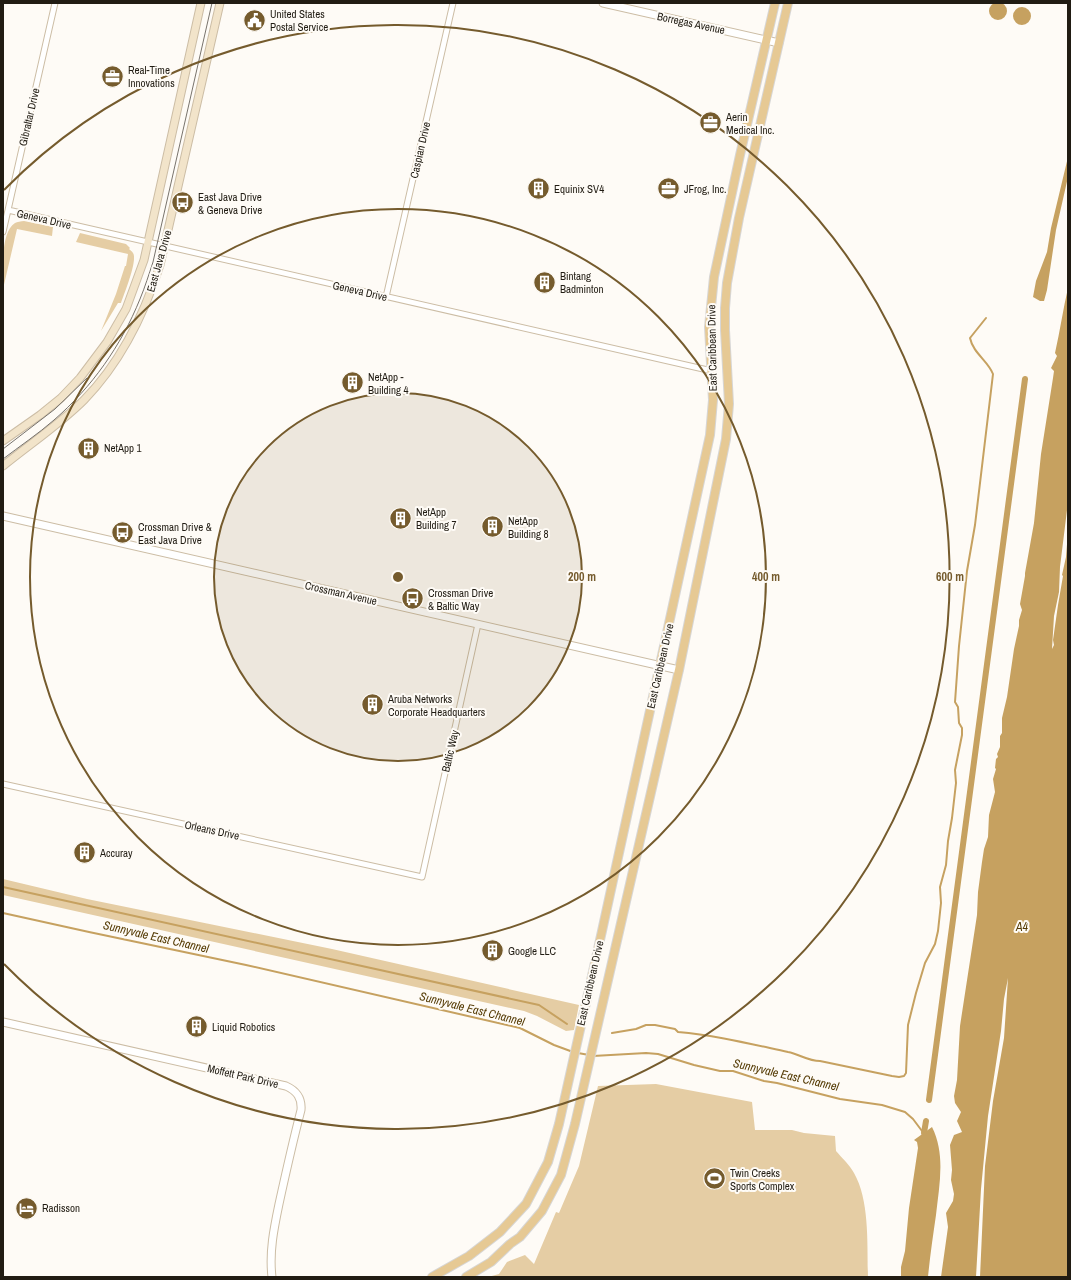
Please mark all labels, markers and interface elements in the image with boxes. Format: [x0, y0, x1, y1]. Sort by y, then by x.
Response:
public building icon: United States Postal Service [242, 7, 268, 33]
place label: United States Postal Service [270, 7, 328, 34]
street label: Borregas Avenue [656, 9, 726, 37]
office icon: Real-Time Innovations [99, 63, 125, 89]
place label: Real-Time Innovations [128, 63, 175, 90]
street label: Gibraltar Drive [16, 87, 42, 147]
office icon: Aerin Medical Inc. [697, 110, 723, 136]
place label: Aerin Medical Inc. [725, 110, 775, 137]
street label: Caspian Drive [407, 120, 433, 180]
building icon: Equinix SV4 [525, 176, 551, 202]
office icon: JFrog, Inc. [655, 176, 681, 202]
place label: Equinix SV4 [554, 182, 604, 196]
place label: JFrog, Inc. [684, 182, 727, 196]
bus stop icon: East Java Drive & Geneva Drive [169, 190, 195, 216]
place label: East Java Drive & Geneva Drive [198, 190, 262, 217]
street label: Geneva Drive [15, 206, 73, 232]
street label: East Java Drive [143, 228, 175, 294]
building icon: Bintang Badminton [532, 269, 558, 295]
place label: Bintang Badminton [560, 269, 604, 296]
street label: Geneva Drive [331, 278, 389, 304]
street label: East Caribbean Drive [704, 305, 720, 391]
building icon: NetApp - Building 4 [339, 370, 365, 396]
place label: NetApp - Building 4 [368, 370, 409, 397]
building icon: NetApp 1 [76, 435, 102, 461]
place label: NetApp 1 [104, 441, 142, 455]
building icon: NetApp Building 7 [387, 505, 413, 531]
place label: NetApp Building 7 [416, 505, 457, 532]
building icon: NetApp Building 8 [479, 514, 505, 540]
place label: NetApp Building 8 [508, 514, 549, 541]
bus stop icon: Crossman Drive & East Java Drive [110, 520, 136, 546]
place label: Crossman Drive & East Java Drive [138, 520, 212, 547]
text: 200 m [568, 569, 596, 585]
text: 400 m [752, 569, 780, 585]
text: 600 m [936, 569, 964, 585]
centre of rings [391, 570, 405, 584]
street label: Crossman Avenue [304, 578, 378, 608]
bus stop icon: Crossman Drive & Baltic Way [400, 586, 426, 612]
place label: Crossman Drive & Baltic Way [428, 586, 493, 613]
street label: East Caribbean Drive [643, 622, 677, 710]
building icon: Aruba Networks Corporate Headquarters [360, 692, 386, 718]
place label: Aruba Networks Corporate Headquarters [387, 692, 486, 719]
street label: Baltic Way [438, 728, 462, 773]
street label: Orleans Drive [183, 817, 241, 843]
building icon: Accuray [72, 840, 98, 866]
place label: Accuray [99, 846, 133, 860]
water label: Sunnyvale East Channel [102, 917, 211, 957]
water label: A4 [1015, 919, 1029, 935]
building icon: Google LLC [480, 938, 506, 964]
street label: East Caribbean Drive [573, 939, 607, 1027]
place label: Google LLC [508, 944, 557, 958]
water label: Sunnyvale East Channel [418, 988, 527, 1030]
building icon: Liquid Robotics [183, 1014, 209, 1040]
place label: Liquid Robotics [212, 1020, 276, 1034]
water label: Sunnyvale East Channel [732, 1055, 841, 1095]
street label: Moffett Park Drive [206, 1061, 280, 1091]
sports icon: Twin Creeks Sports Complex [702, 1166, 728, 1192]
place label: Twin Creeks Sports Complex [730, 1166, 795, 1193]
hotel icon: Radisson [13, 1195, 39, 1221]
place label: Radisson [42, 1201, 80, 1215]

